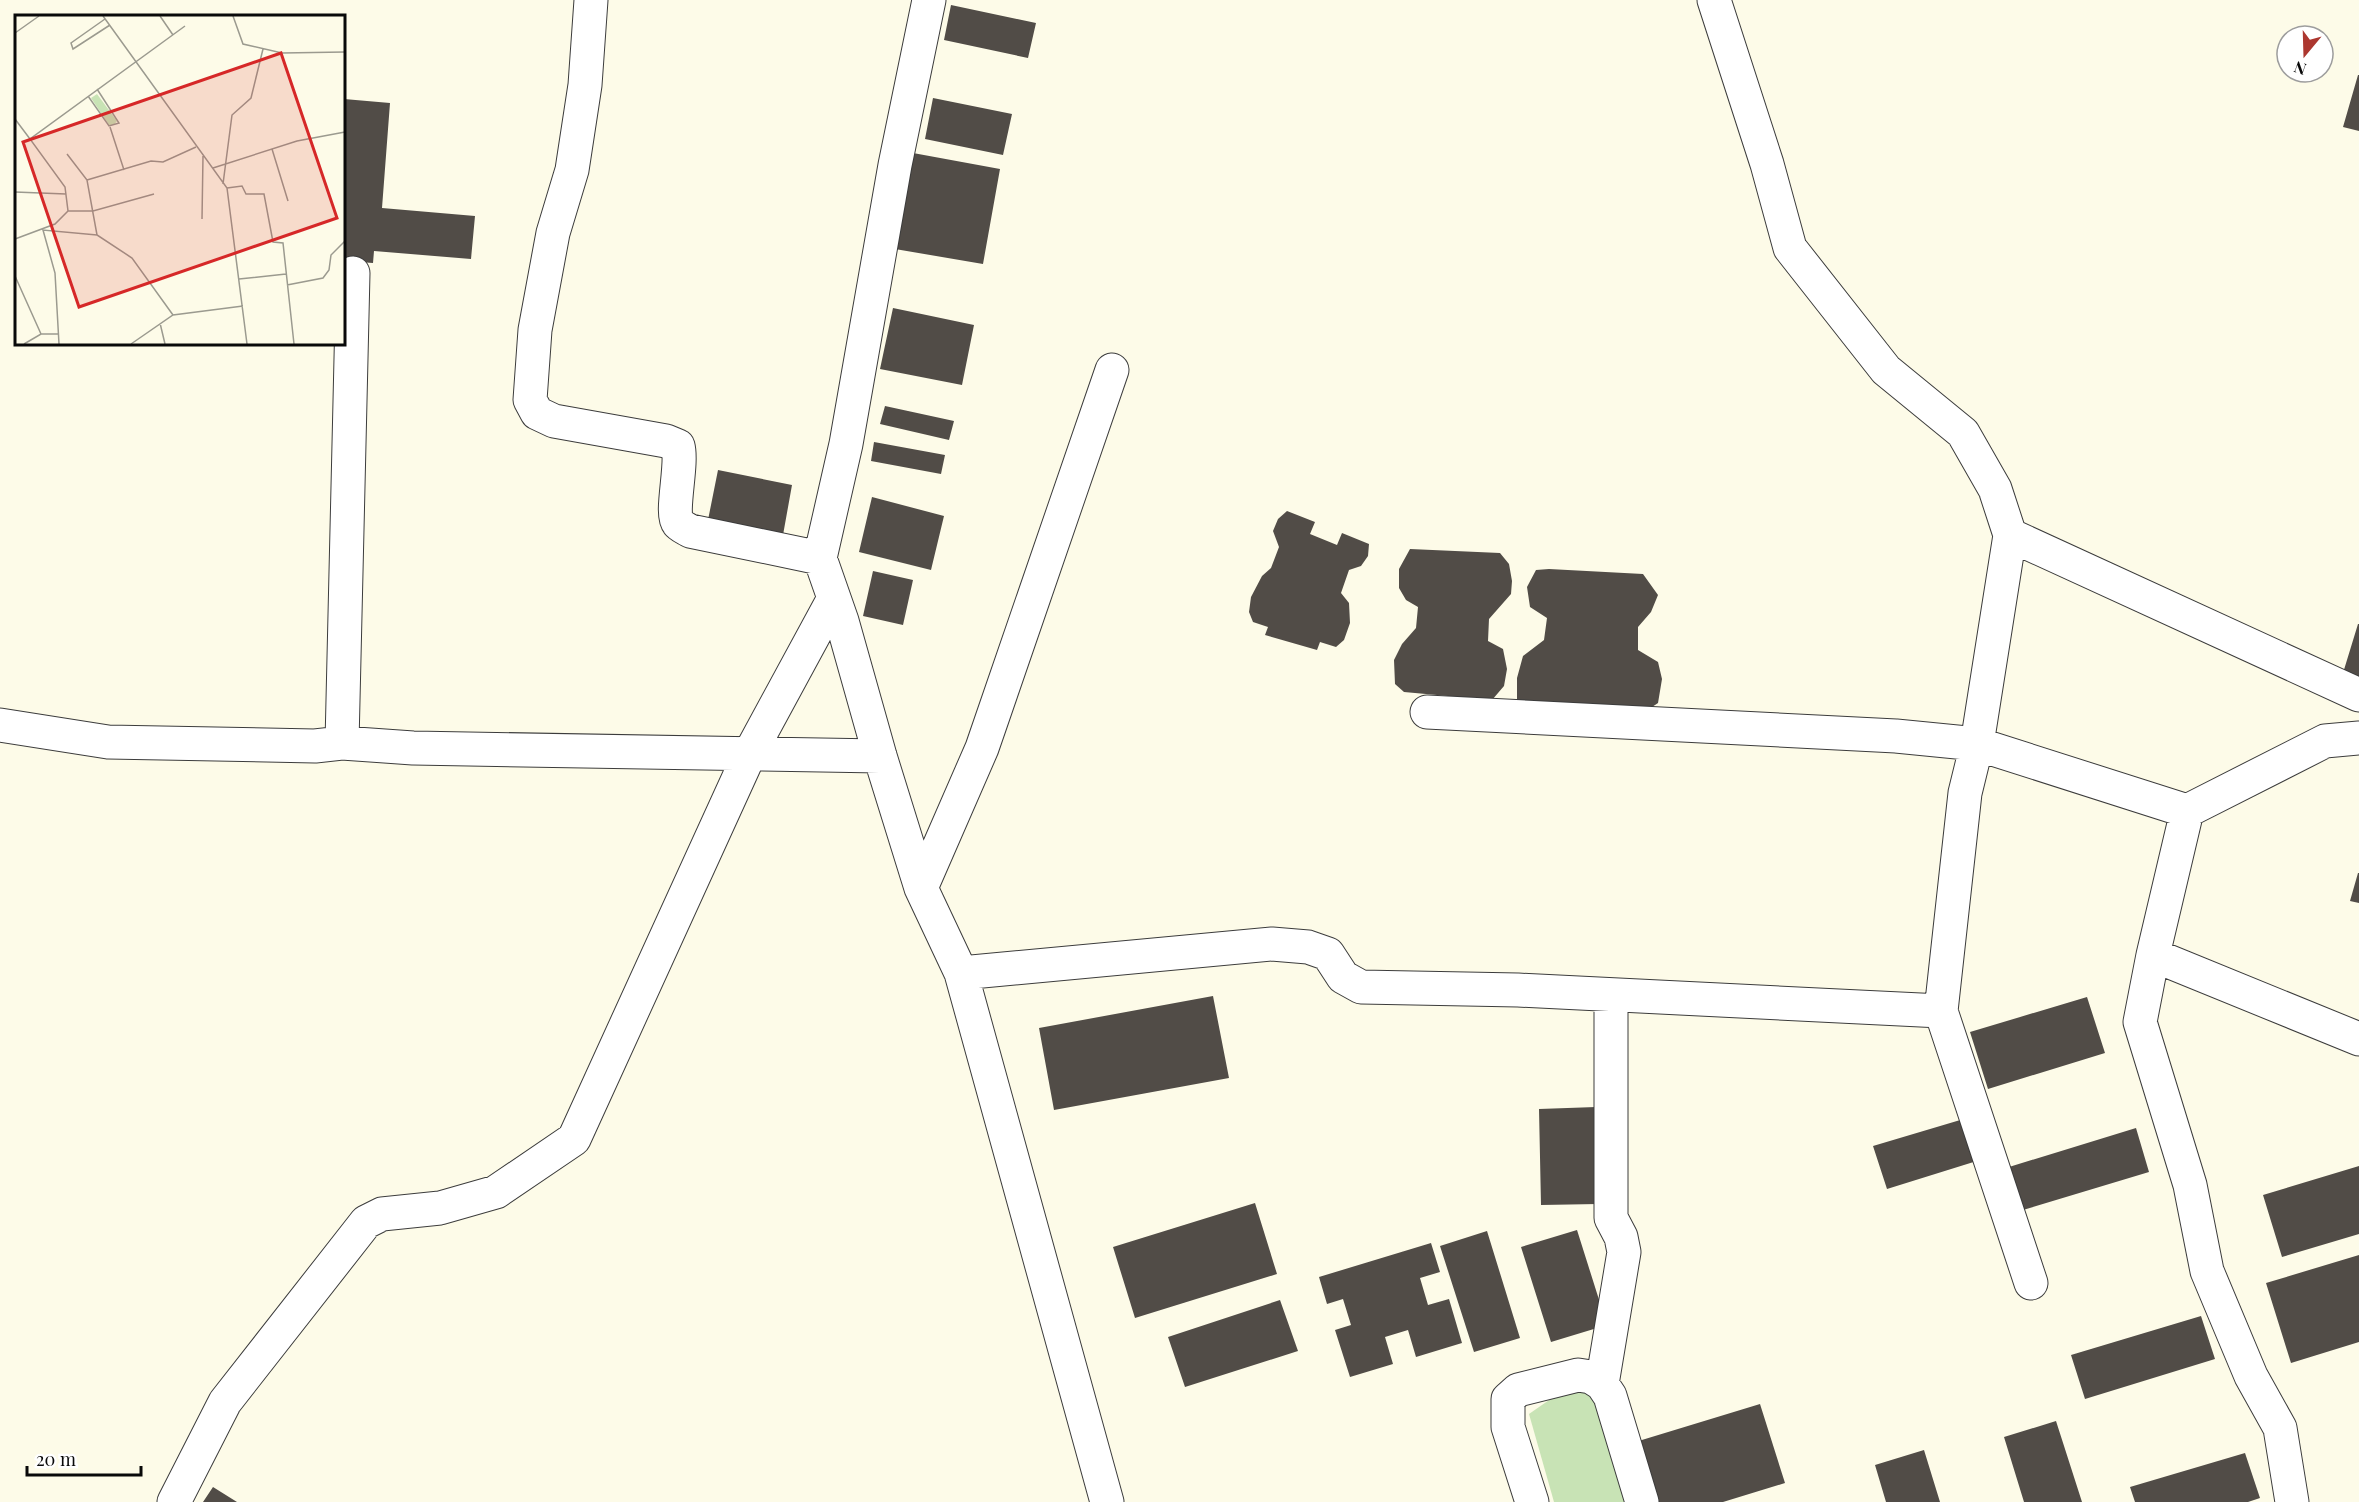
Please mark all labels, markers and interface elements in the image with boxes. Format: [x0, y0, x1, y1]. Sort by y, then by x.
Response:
inset map [15, 15, 345, 345]
north arrow [2275, 24, 2335, 84]
text: N [2291, 57, 2309, 80]
scale bar [27, 1439, 141, 1477]
text: 20 m [36, 1447, 76, 1471]

